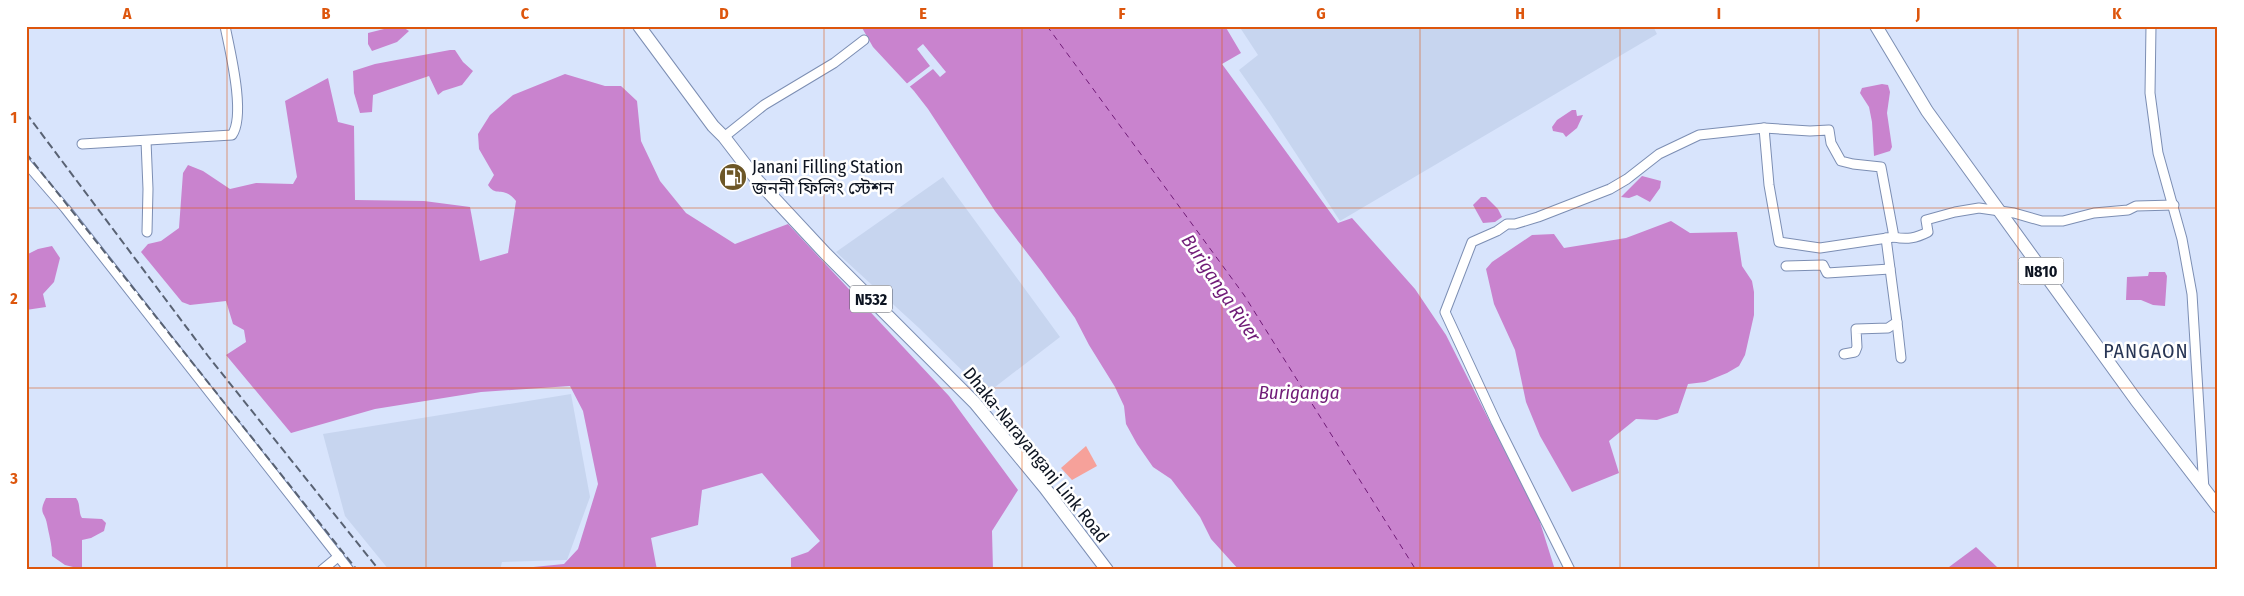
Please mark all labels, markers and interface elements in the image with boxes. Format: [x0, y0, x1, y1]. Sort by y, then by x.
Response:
text: A [122, 4, 132, 23]
text: B [322, 4, 331, 23]
text: C [521, 4, 530, 23]
text: D [719, 4, 729, 23]
text: E [919, 4, 927, 23]
text: F [1118, 4, 1126, 23]
text: G [1316, 4, 1326, 23]
text: H [1515, 4, 1525, 23]
text: I [1717, 4, 1721, 23]
text: J [1915, 4, 1920, 23]
text: K [2112, 4, 2122, 23]
text: 1 [11, 108, 17, 127]
place label: Janani Filling Station জননী ফিলিং স্টেশন [751, 156, 903, 199]
fuel station icon: Janani Filling Station জননী ফিলিং স্টেশন [718, 162, 748, 192]
water label: Buriganga River [1177, 230, 1266, 347]
road number: N810 [2018, 258, 2064, 284]
road number: N532 [850, 286, 892, 312]
text: 2 [9, 289, 18, 308]
district label: PANGAON [2103, 339, 2189, 363]
street label: Dhaka-Narayanganj Link Road [958, 363, 1114, 547]
water label: Buriganga [1258, 381, 1340, 404]
text: 3 [9, 469, 18, 488]

